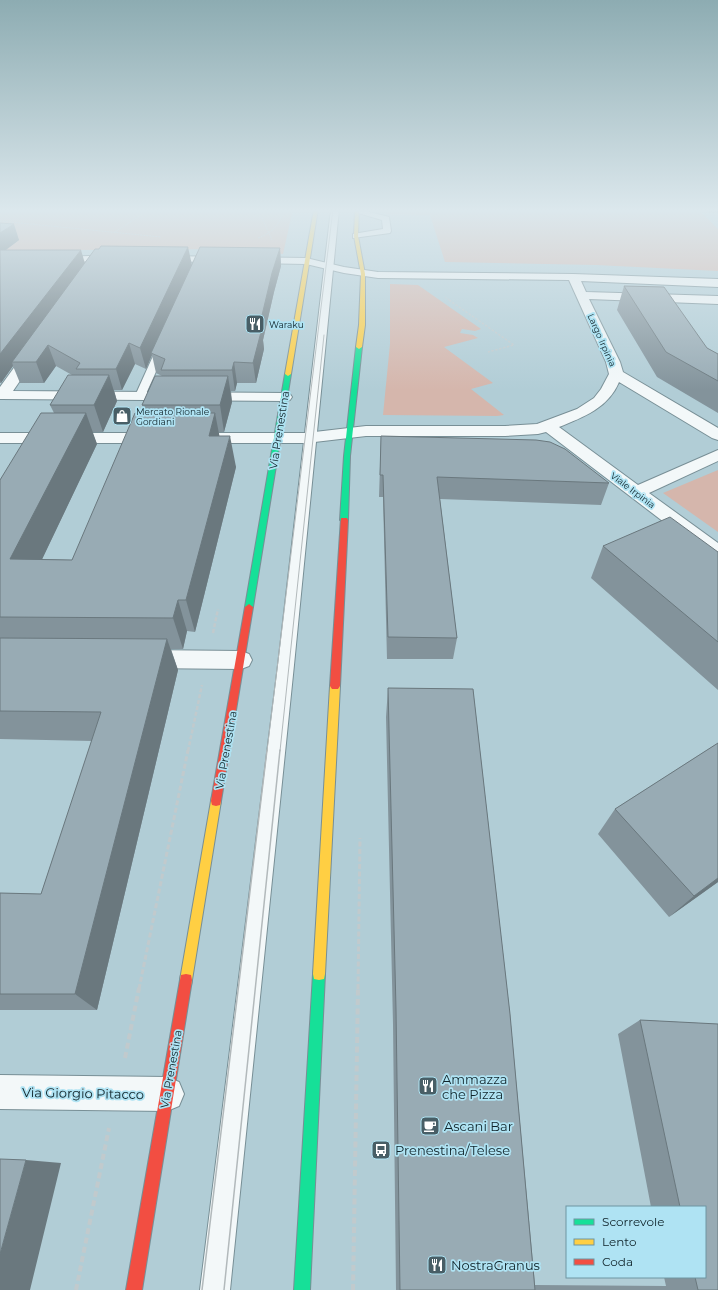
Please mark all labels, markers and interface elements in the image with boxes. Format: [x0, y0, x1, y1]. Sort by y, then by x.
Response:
street label: Largo Irpinia [585, 312, 619, 368]
restaurant icon: Waraku [244, 313, 266, 335]
place label: Waraku [269, 319, 304, 330]
street label: Via Prenestina [266, 390, 292, 470]
shop icon: Mercato Rionale Gordiani [111, 405, 133, 427]
place label: Mercato Rionale Gordiani [136, 406, 210, 427]
street label: Viale Irpinia [609, 470, 657, 510]
street label: Via Prenestina [212, 710, 240, 790]
street label: Via Prenestina [157, 1029, 185, 1109]
place label: Ammazza che Pizza [442, 1071, 508, 1102]
restaurant icon: Ammazza che Pizza [417, 1075, 439, 1097]
street label: Via Giorgio Pitacco [22, 1084, 144, 1102]
cafe icon: Ascani Bar [419, 1115, 441, 1137]
place label: Ascani Bar [444, 1118, 513, 1134]
bus stop icon: Prenestina/Telese [370, 1139, 392, 1161]
place label: Prenestina/Telese [395, 1142, 510, 1158]
legend [566, 1206, 706, 1278]
text: Scorrevole [602, 1214, 664, 1229]
text: Lento [602, 1234, 637, 1249]
restaurant icon: NostraGranus [426, 1254, 448, 1276]
text: Coda [602, 1254, 633, 1269]
place label: NostraGranus [451, 1257, 540, 1273]

